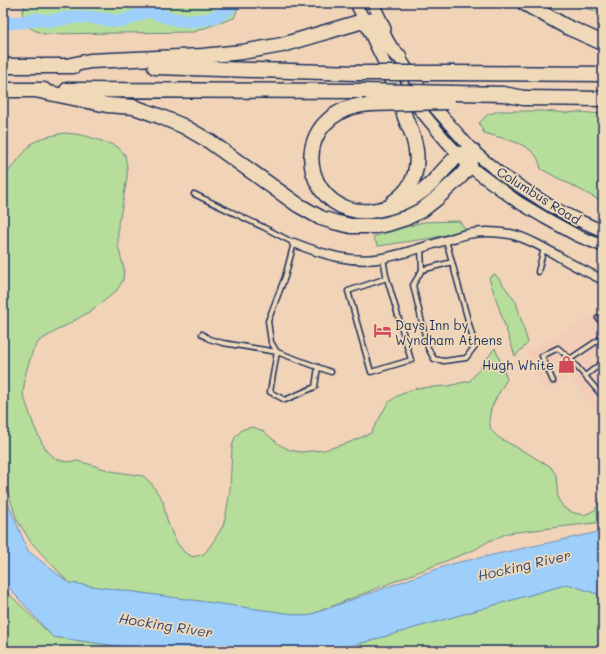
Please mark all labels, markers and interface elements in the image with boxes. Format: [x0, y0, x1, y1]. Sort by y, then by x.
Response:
street label: Columbus Road [494, 162, 584, 228]
place label: Days Inn by Wyndham Athens [395, 316, 502, 348]
hotel icon: Days Inn by Wyndham Athens [372, 321, 392, 341]
shop icon: Hugh White [557, 354, 577, 374]
place label: Hugh White [482, 356, 554, 373]
water label: Hocking River [476, 545, 572, 585]
water label: Hocking River [118, 608, 214, 642]

